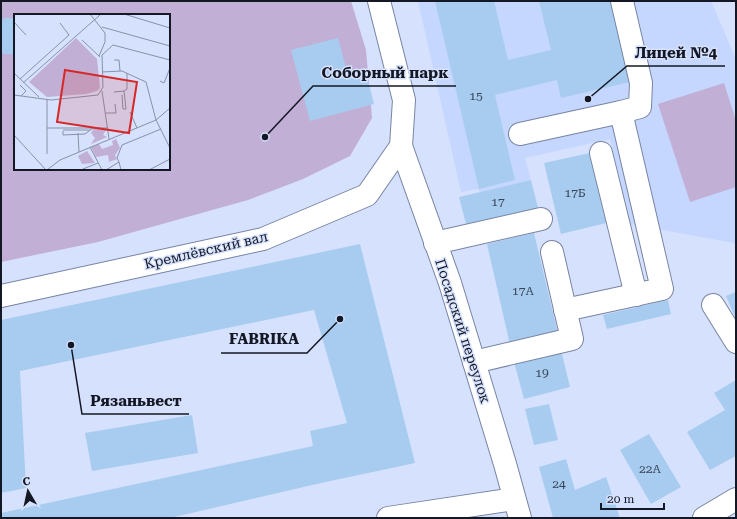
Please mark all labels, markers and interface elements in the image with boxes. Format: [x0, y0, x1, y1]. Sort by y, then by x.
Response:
inset map [14, 14, 170, 170]
callout: Лицей №4 [627, 39, 725, 66]
text: Лицей №4 [635, 44, 718, 62]
callout: Соборный парк [313, 59, 456, 86]
text: Соборный парк [321, 64, 449, 82]
house number: 15 [469, 89, 483, 103]
house number: 17Б [564, 186, 586, 200]
house number: 17 [491, 195, 505, 209]
street label: Кремлёвский вал [143, 228, 269, 272]
street label: Посадский переулок [432, 257, 494, 405]
house number: 17А [512, 284, 535, 298]
callout: FABRIKA [221, 326, 307, 353]
text: FABRIKA [229, 330, 299, 348]
house number: 19 [535, 366, 549, 380]
callout: Рязаньвест [82, 387, 189, 414]
text: Рязаньвест [90, 392, 182, 410]
house number: 22А [639, 462, 662, 476]
north arrow [8, 471, 48, 511]
text: С [22, 475, 32, 489]
house number: 24 [552, 477, 566, 491]
scale bar [601, 485, 664, 511]
text: 20 m [607, 492, 634, 506]

